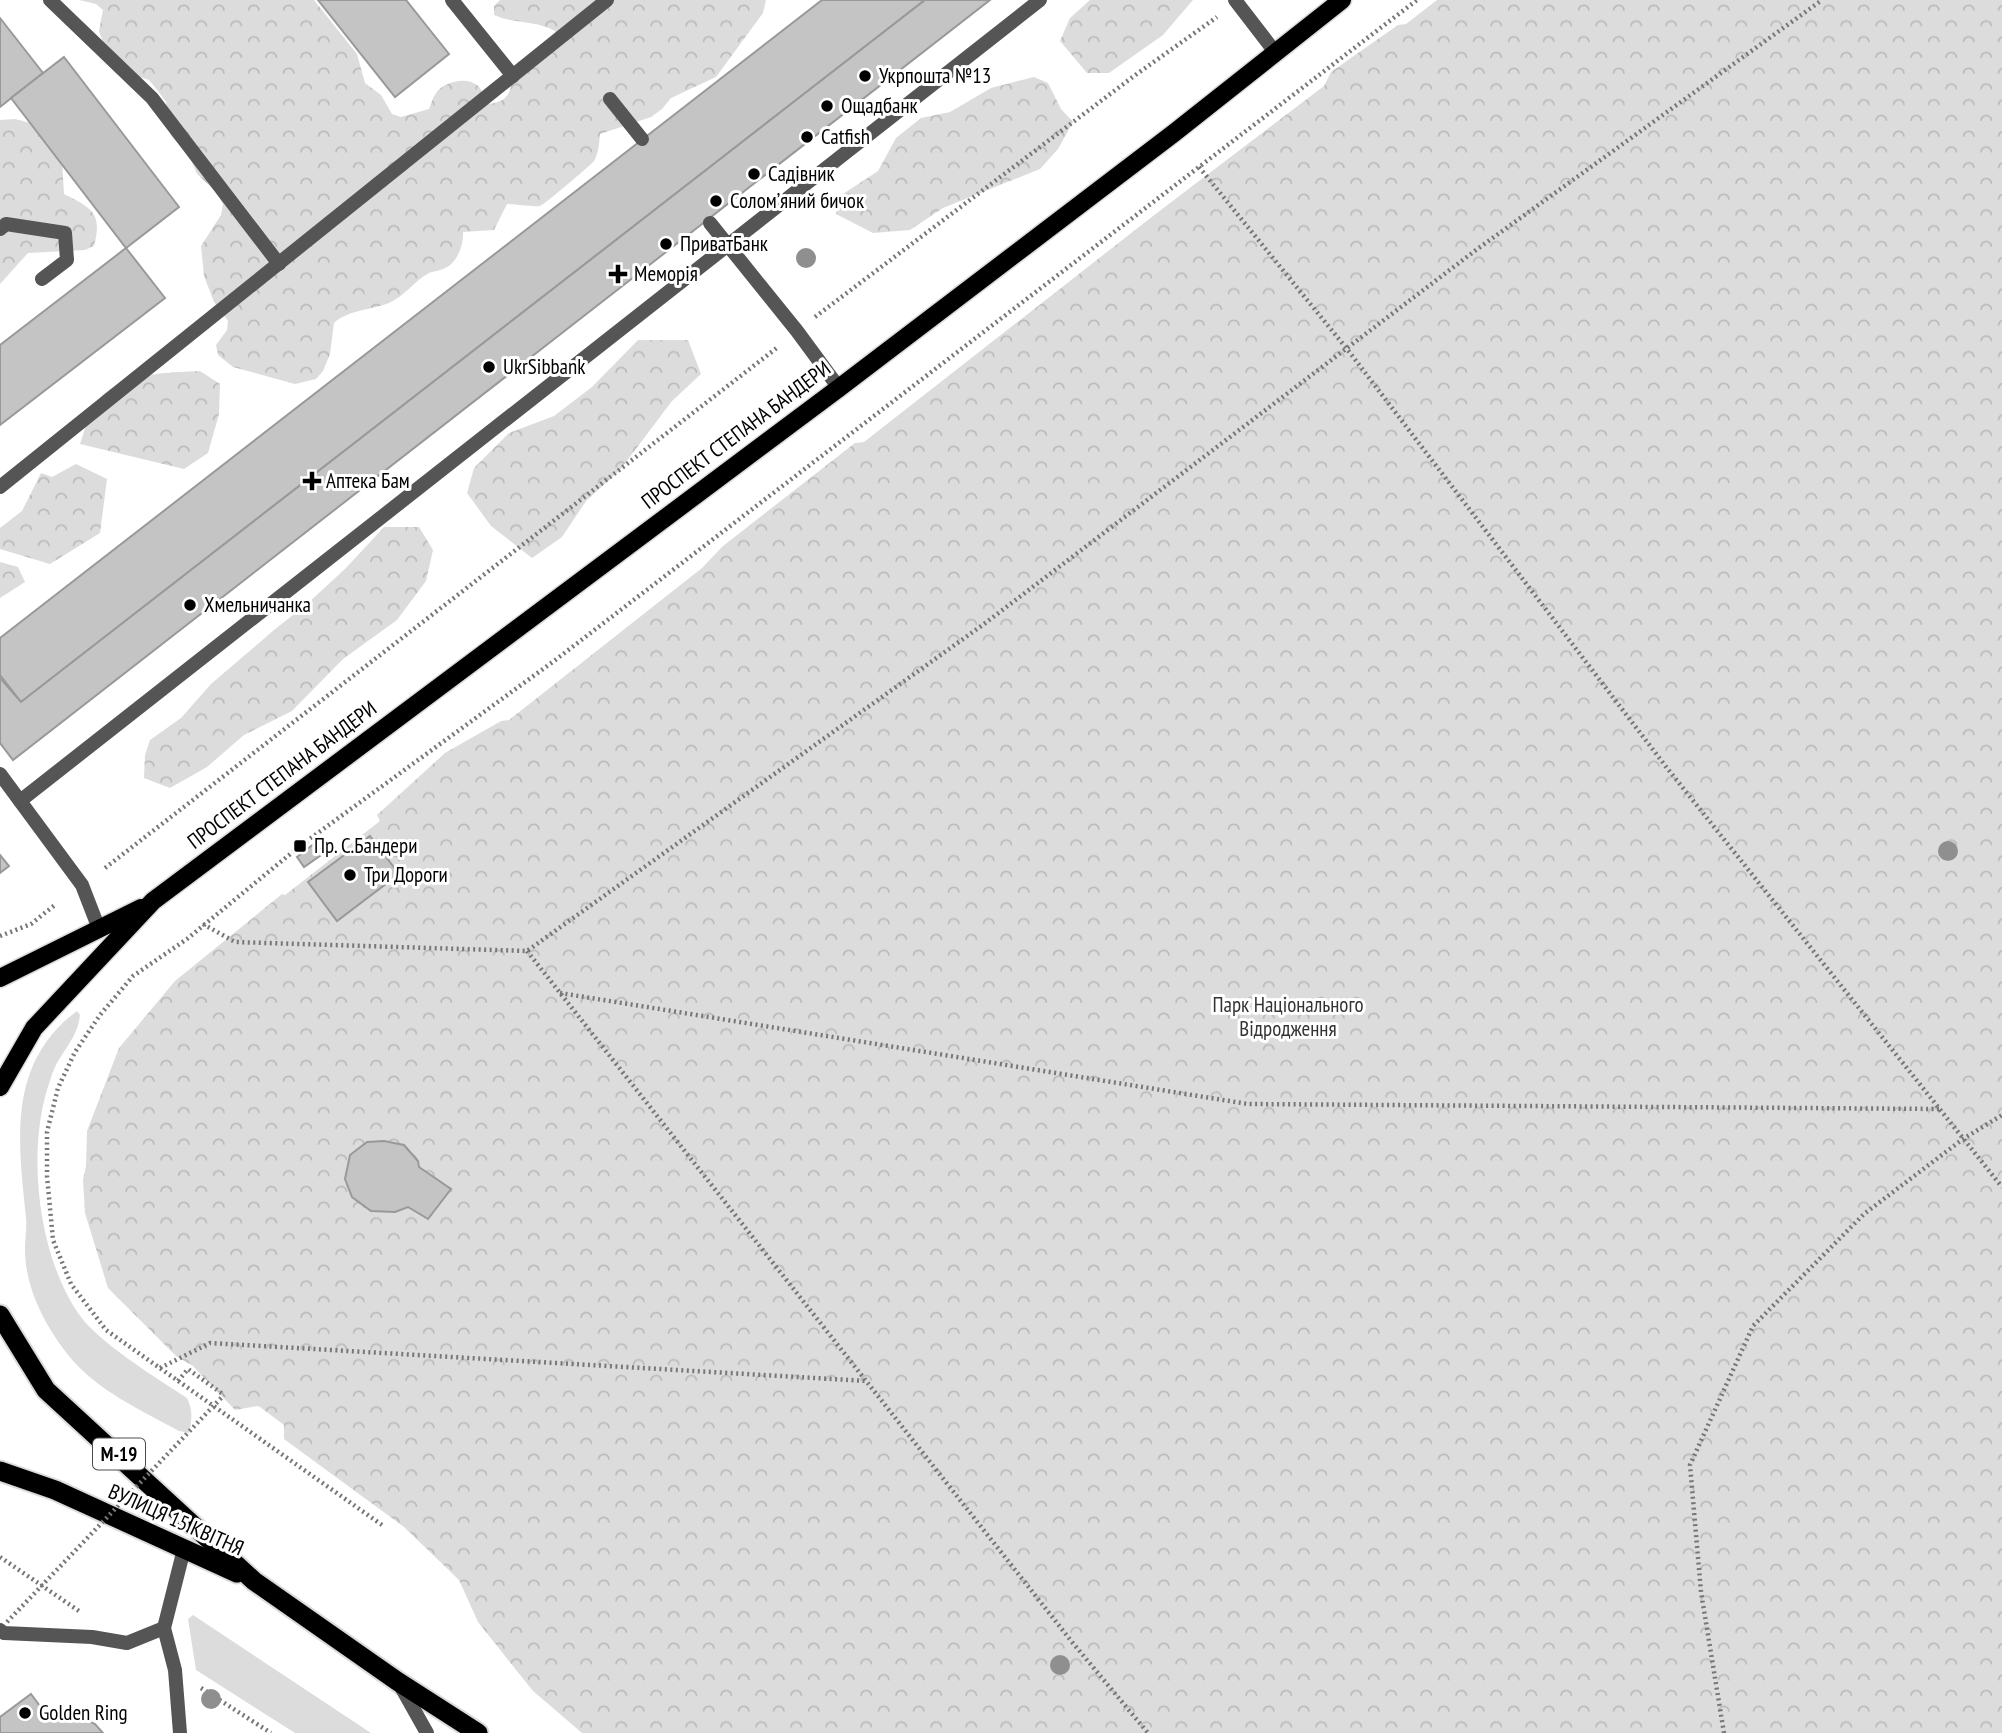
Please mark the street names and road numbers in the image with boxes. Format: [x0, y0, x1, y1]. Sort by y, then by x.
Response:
street label: ПРОСПЕКТ СТЕПАНА БАНДЕРИ [636, 355, 836, 515]
street label: ПРОСПЕКТ СТЕПАНА БАНДЕРИ [182, 695, 382, 855]
road number: М-19 [93, 1438, 145, 1470]
street label: ВУЛИЦЯ 15 КВІТНЯ [104, 1478, 248, 1561]

